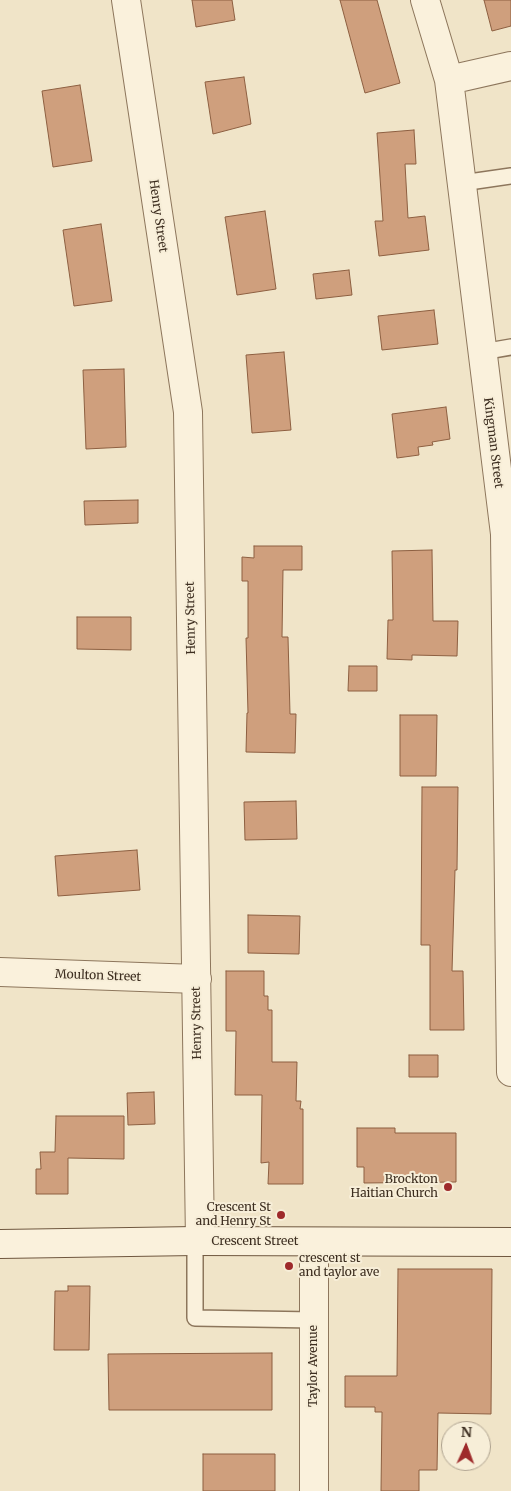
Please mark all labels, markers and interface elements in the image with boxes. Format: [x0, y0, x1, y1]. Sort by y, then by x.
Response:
street label: Henry Street [146, 179, 170, 253]
street label: Kingman Street [480, 397, 506, 489]
street label: Henry Street [183, 581, 199, 655]
street label: Moulton Street [55, 967, 141, 985]
street label: Henry Street [189, 986, 205, 1060]
place label: Brockton Haitian Church [351, 1173, 438, 1201]
marker: Brockton Haitian Church [442, 1181, 454, 1193]
place label: Crescent St and Henry St [196, 1201, 271, 1229]
marker: Crescent St and Henry St [275, 1209, 287, 1221]
street label: Crescent Street [212, 1235, 298, 1249]
place label: crescent st and taylor ave [299, 1252, 379, 1280]
marker: crescent st and taylor ave [283, 1260, 295, 1272]
street label: Taylor Avenue [307, 1325, 321, 1407]
north arrow [441, 1421, 491, 1471]
text: N [461, 1423, 472, 1441]

